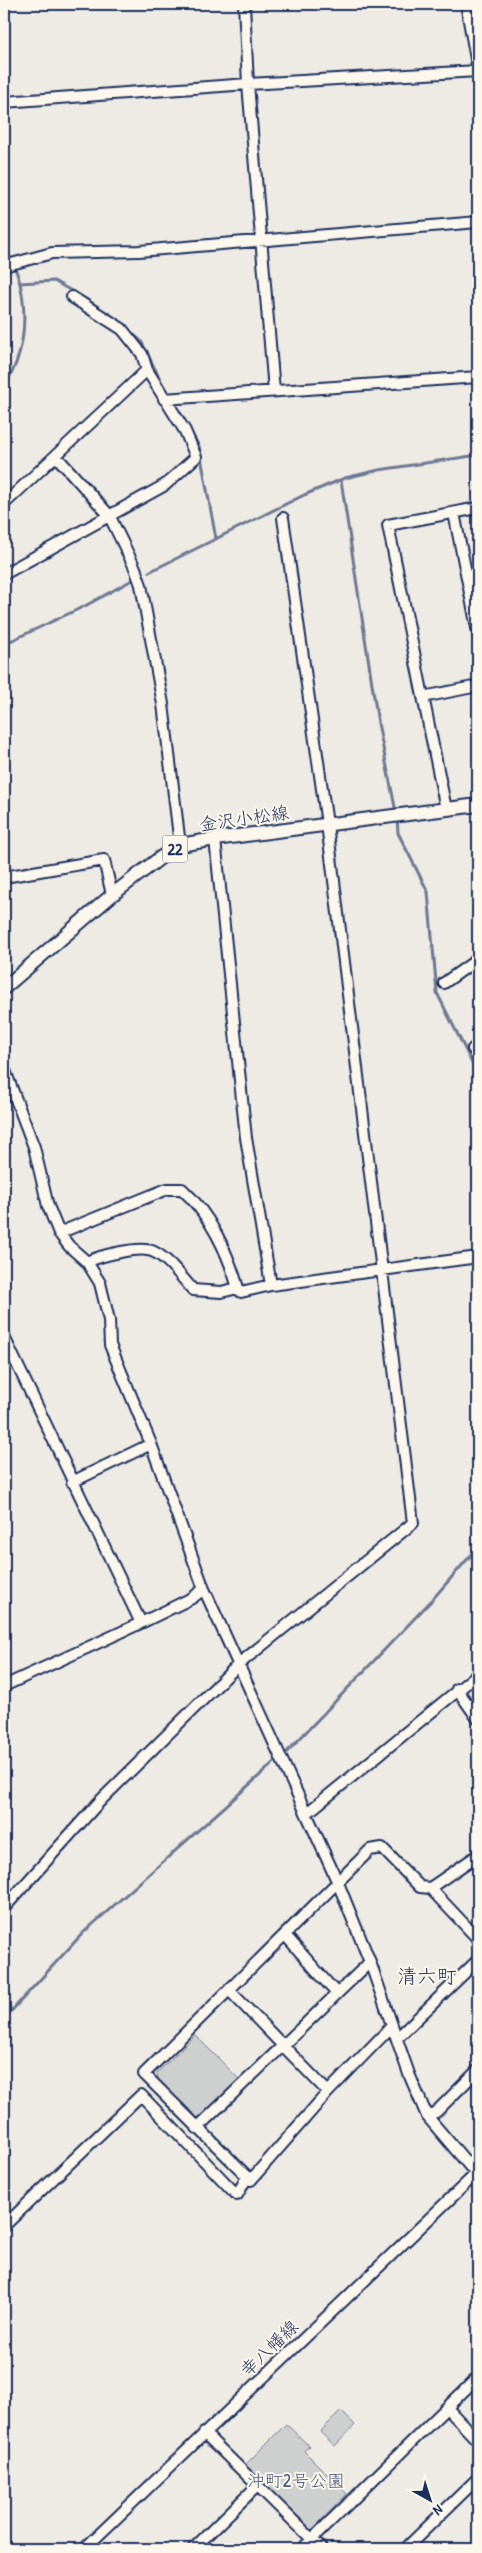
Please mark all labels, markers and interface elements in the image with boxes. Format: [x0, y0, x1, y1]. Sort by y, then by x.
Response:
street label: 金沢小松線 [198, 799, 290, 837]
road number: 22 [162, 836, 188, 862]
district label: 清六町 [397, 1962, 457, 1989]
street label: 幸八幡線 [234, 2314, 304, 2382]
park label: 沖町2号公園 [247, 2468, 345, 2493]
north arrow [404, 2476, 454, 2526]
text: N [429, 2501, 447, 2521]

